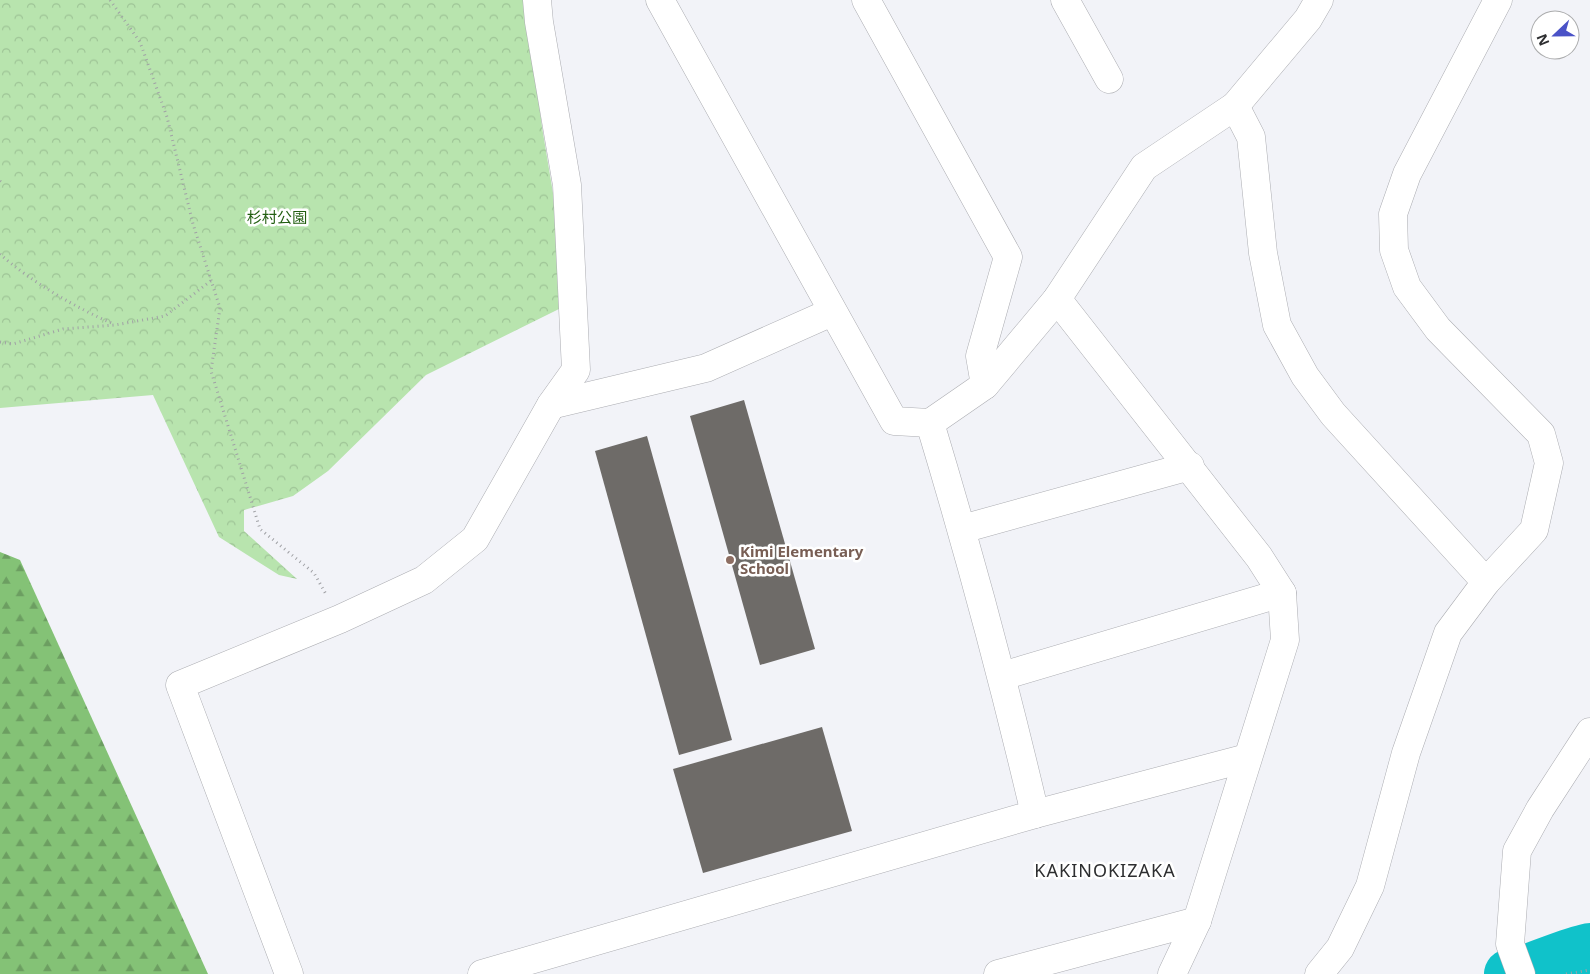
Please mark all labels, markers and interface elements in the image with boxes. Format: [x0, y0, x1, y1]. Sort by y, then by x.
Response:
north arrow [1530, 10, 1580, 60]
text: N [1532, 31, 1553, 49]
park label: 杉村公園 [247, 207, 307, 227]
place label: Kimi Elementary School [740, 541, 864, 578]
marker: Kimi Elementary School [724, 554, 736, 566]
district label: KAKINOKIZAKA [1034, 858, 1176, 882]

